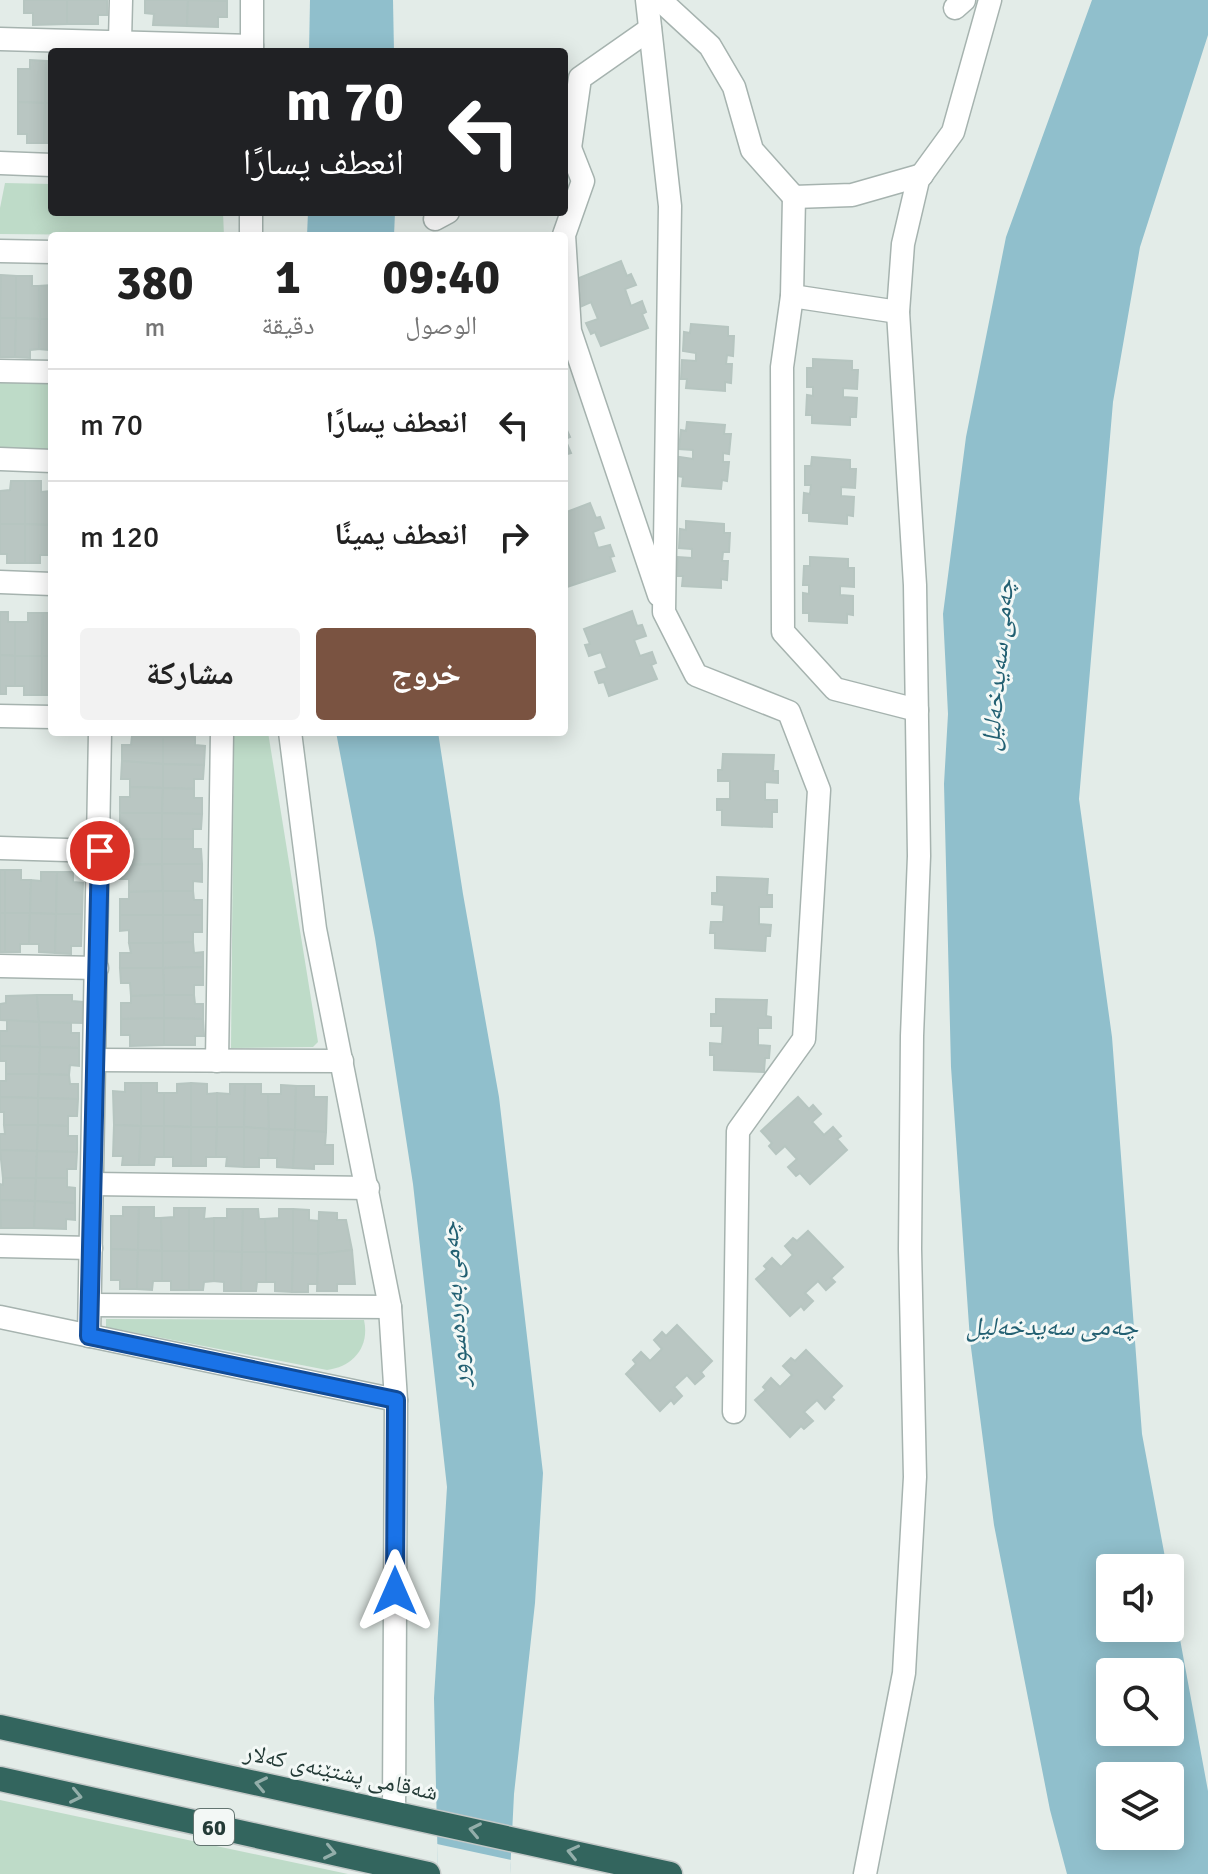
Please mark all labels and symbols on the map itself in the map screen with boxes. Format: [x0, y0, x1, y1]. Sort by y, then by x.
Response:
water label: چەمی سەیدخەلیل [975, 577, 1021, 752]
pin [66, 817, 134, 885]
water label: چەمی بەردەسوور [433, 1220, 477, 1390]
water label: چەمی سەیدخەلیل [966, 1311, 1139, 1343]
position arrow [353, 1549, 437, 1633]
street label: شەقامی پشتێنەی کەلار [240, 1737, 441, 1807]
one-way arrow [254, 1776, 268, 1793]
one-way arrow [69, 1787, 82, 1804]
road number: 60 [194, 1809, 234, 1845]
one-way arrow [468, 1822, 482, 1839]
one-way arrow [323, 1843, 336, 1860]
one-way arrow [567, 1844, 580, 1861]

